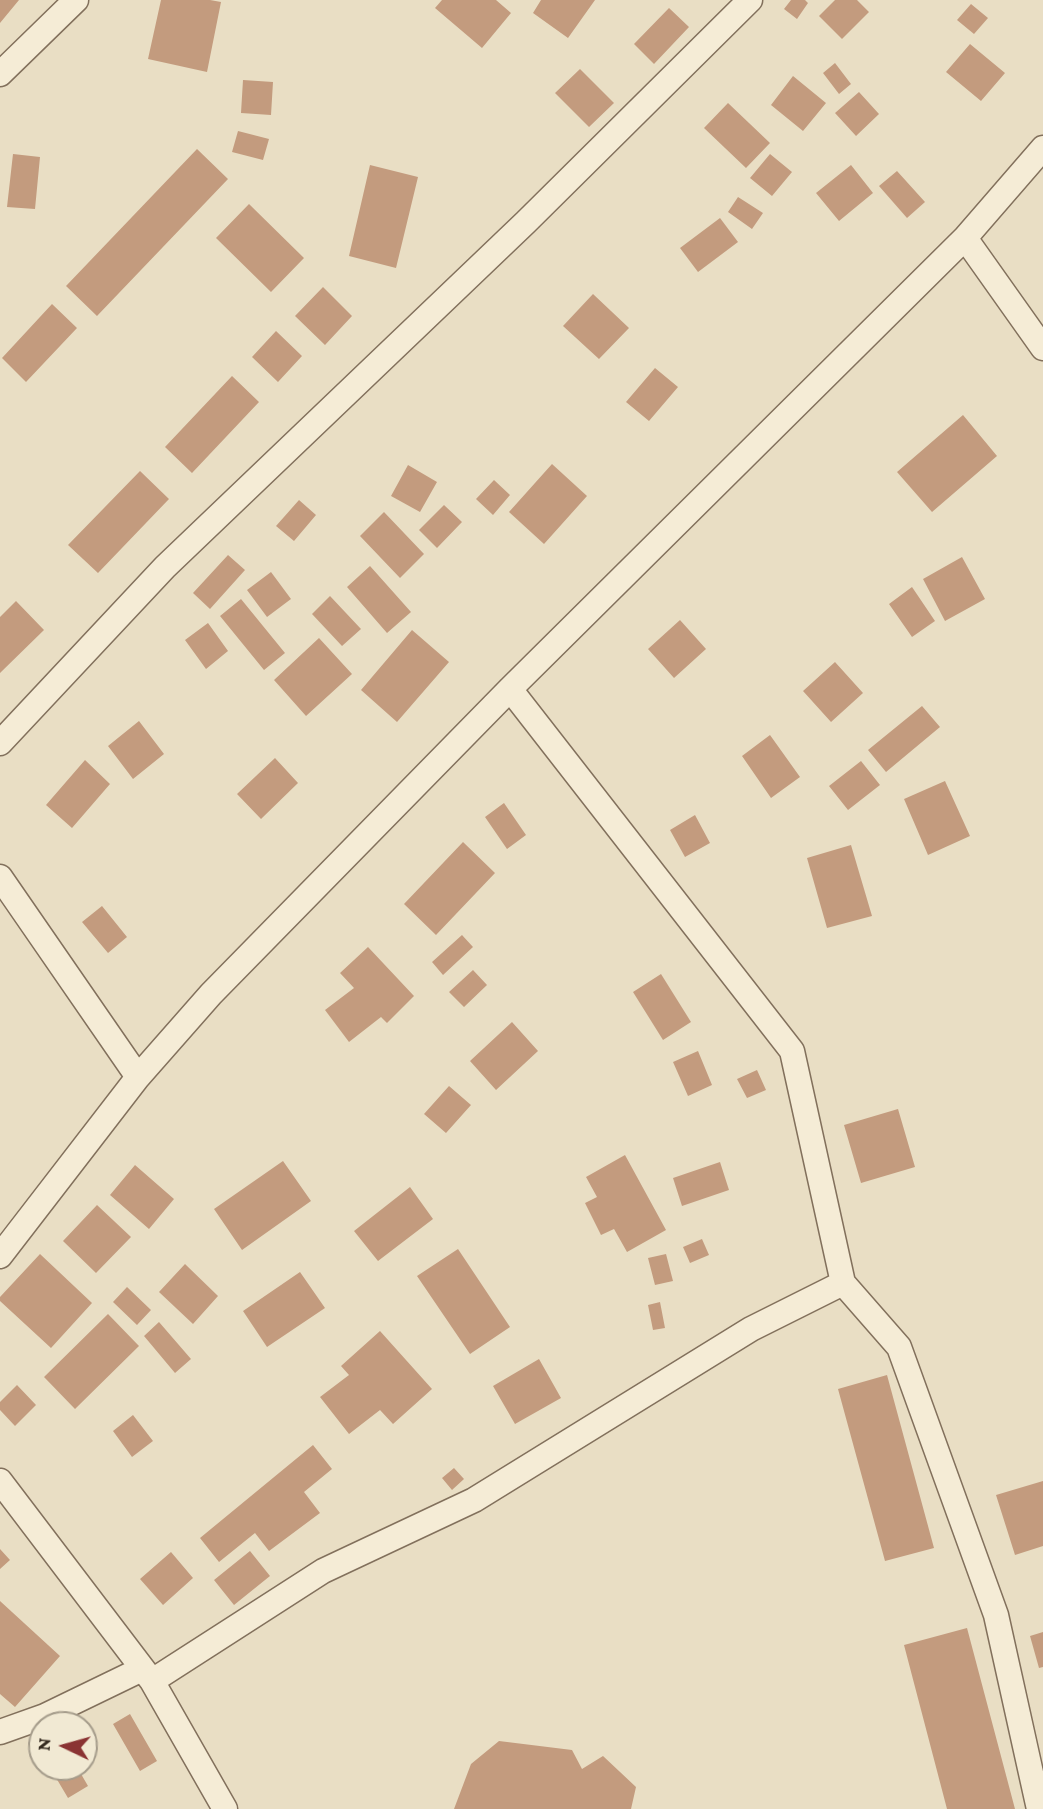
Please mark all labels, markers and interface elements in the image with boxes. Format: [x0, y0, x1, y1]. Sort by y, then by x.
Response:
north arrow [28, 1711, 98, 1781]
text: N [33, 1737, 55, 1752]

